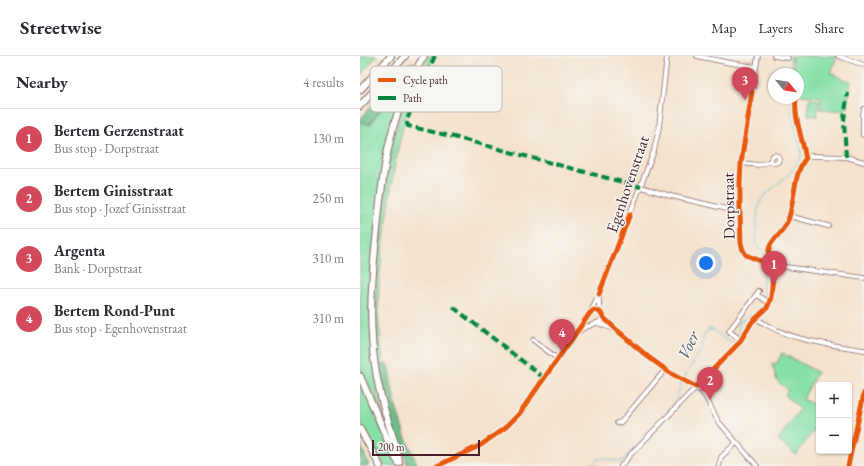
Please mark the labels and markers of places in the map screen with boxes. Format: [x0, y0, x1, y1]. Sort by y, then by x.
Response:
pin: 3 [732, 67, 758, 100]
pin: 1 [761, 251, 787, 284]
pin: 4 [549, 319, 575, 352]
pin: 2 [697, 367, 723, 400]

